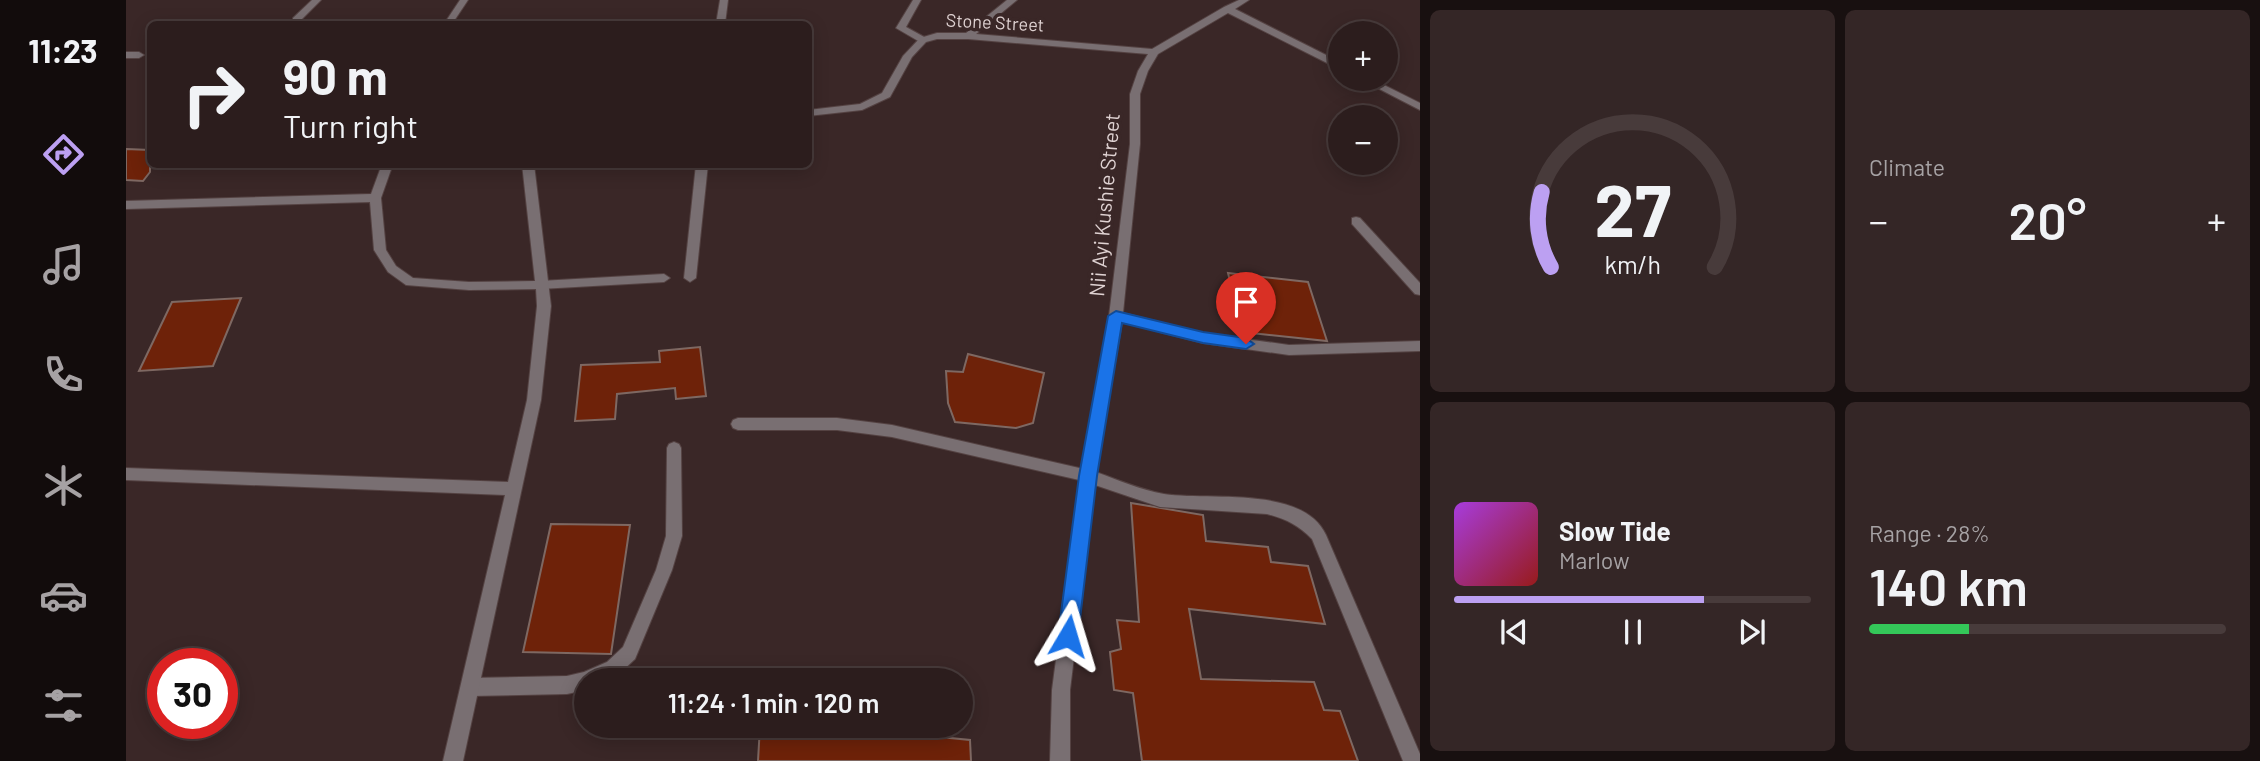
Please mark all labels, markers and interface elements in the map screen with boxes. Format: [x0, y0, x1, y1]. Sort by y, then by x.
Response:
street label: Stone Street [945, 8, 1045, 36]
map controls [1328, 21, 1398, 175]
button: + [1328, 21, 1398, 91]
text: 11:23 [28, 31, 98, 69]
text: 90 m [283, 46, 388, 105]
icon: right [168, 49, 259, 140]
button: − [1328, 105, 1398, 175]
text: Turn right [283, 106, 418, 144]
street label: Nii Ayi Kushie Street [1083, 112, 1124, 298]
icon: directions [39, 130, 88, 179]
text: Climate [1869, 153, 1945, 181]
text: 27 [1594, 164, 1671, 252]
text: 20° [2009, 188, 2086, 250]
text: − [1869, 197, 1888, 243]
text: + [2207, 197, 2226, 243]
icon: music [39, 240, 88, 289]
text: km/h [1604, 249, 1661, 279]
pin [1216, 272, 1276, 344]
icon: arrive [1227, 283, 1265, 321]
icon: phone [39, 350, 88, 399]
icon: climate [39, 461, 88, 510]
text: Slow Tide [1559, 515, 1671, 546]
text: Range · 28% [1869, 519, 1990, 547]
text: Marlow [1559, 546, 1630, 574]
text: 140 km [1869, 554, 2028, 616]
icon: car [39, 571, 88, 620]
position arrow [1031, 599, 1105, 673]
icon: previous [1495, 613, 1533, 651]
icon: pause [1614, 613, 1652, 651]
icon: next [1733, 613, 1771, 651]
speed limit sign: 30 [147, 648, 238, 739]
icon: filters [39, 681, 88, 730]
text: 11:24 · 1 min · 120 m [668, 687, 879, 718]

